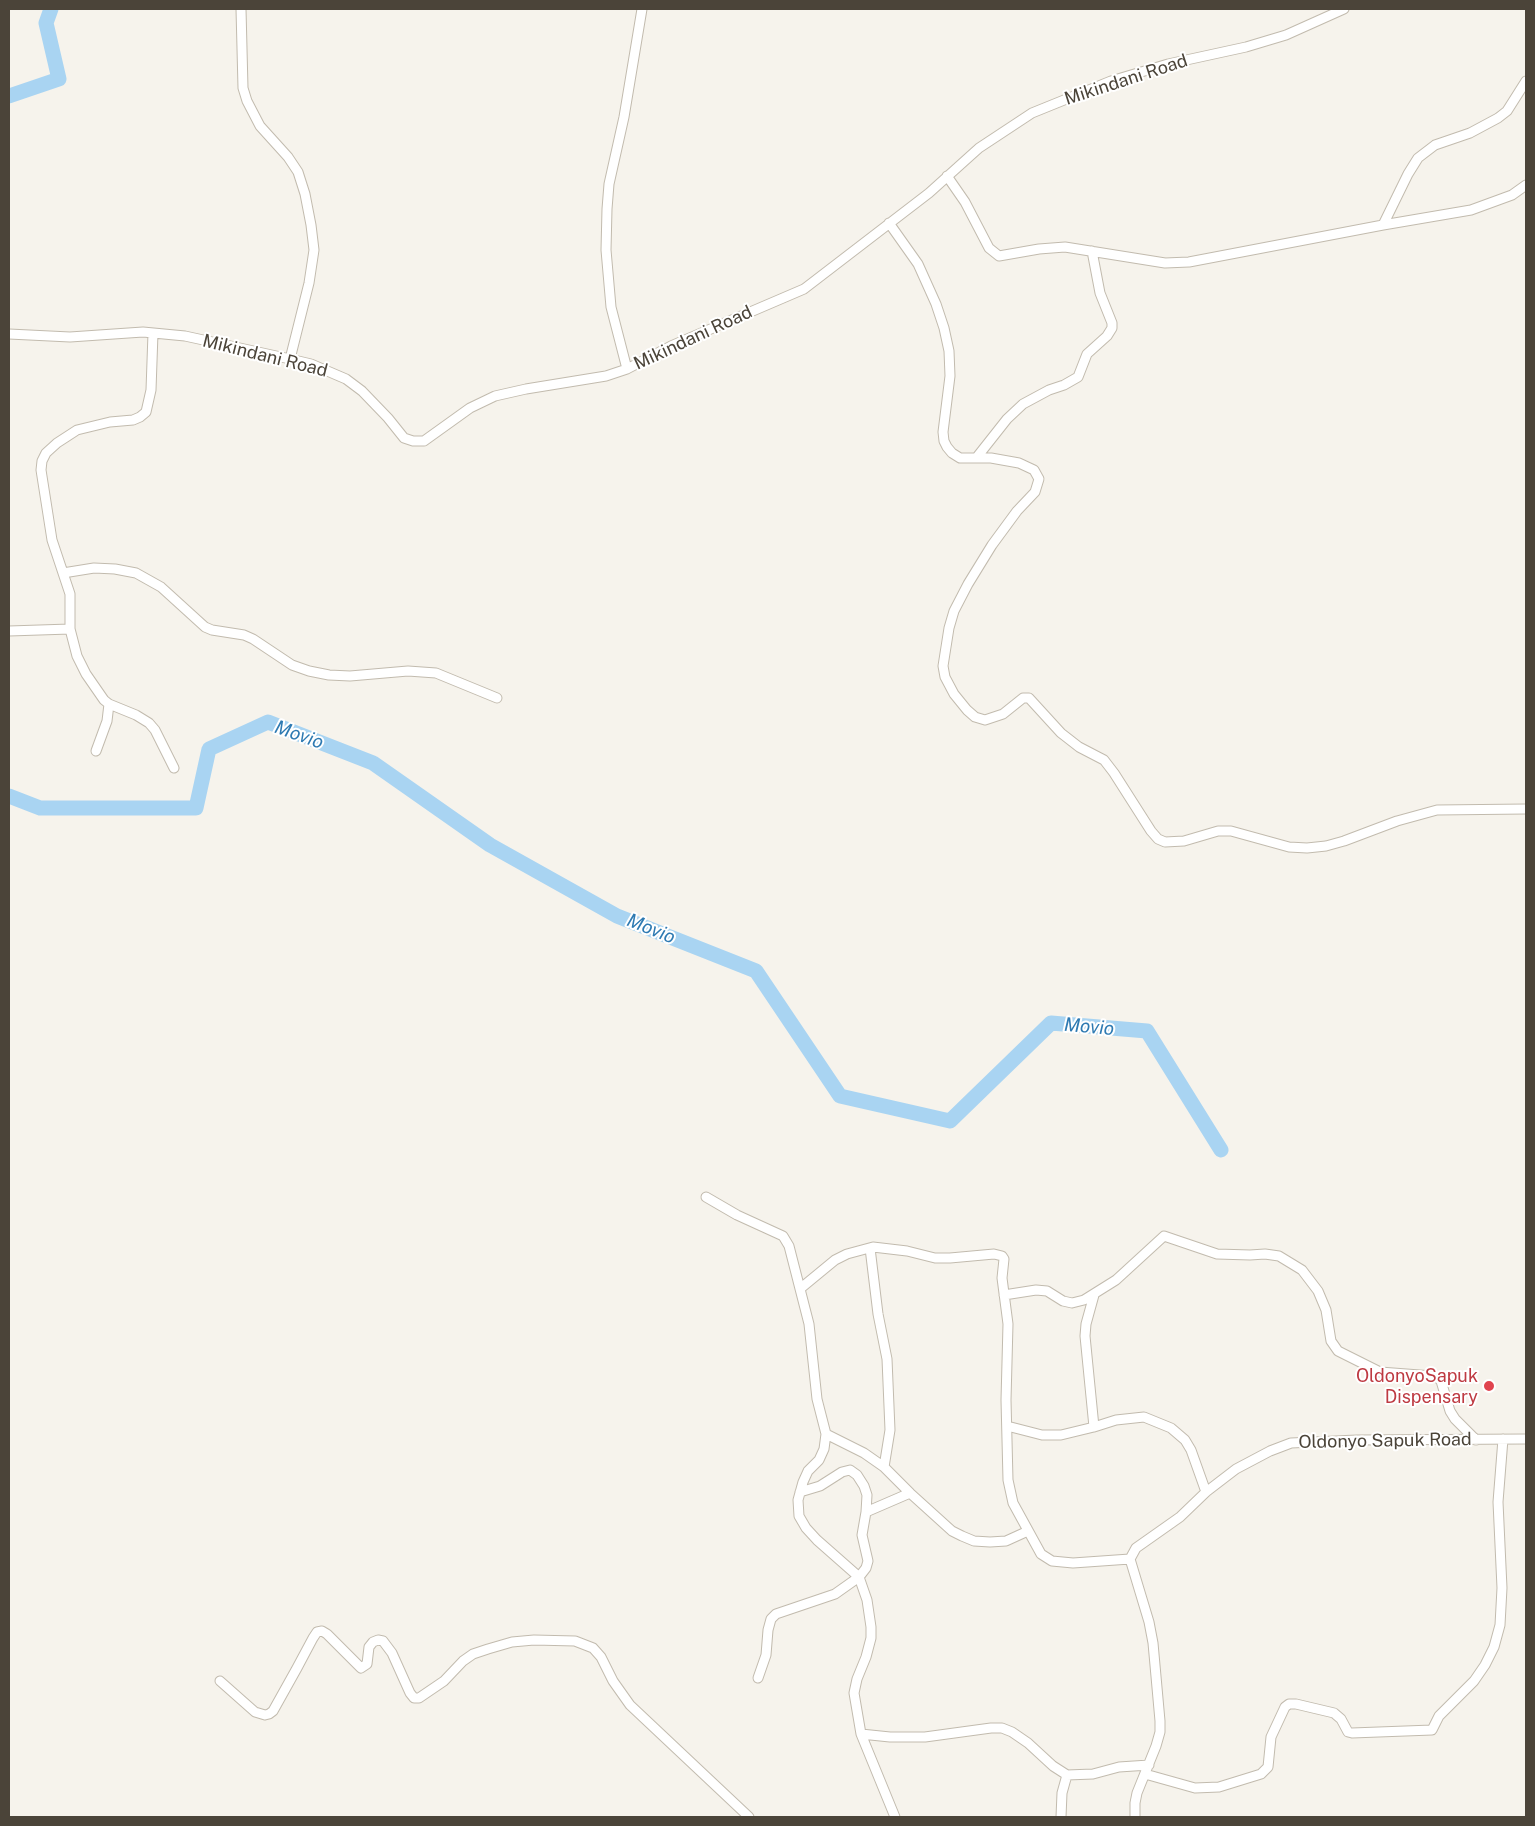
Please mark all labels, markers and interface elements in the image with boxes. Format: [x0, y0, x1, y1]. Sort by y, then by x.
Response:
street label: Mikindani Road [1062, 50, 1190, 110]
street label: Mikindani Road [630, 301, 756, 375]
street label: Mikindani Road [200, 330, 330, 382]
water label: Movio [271, 716, 327, 754]
water label: Movio [623, 909, 679, 949]
water label: Movio [1063, 1013, 1115, 1041]
place label: OldonyoSapuk Dispensary [1356, 1365, 1478, 1408]
marker: OldonyoSapuk Dispensary [1482, 1379, 1496, 1393]
street label: Oldonyo Sapuk Road [1298, 1429, 1472, 1453]

